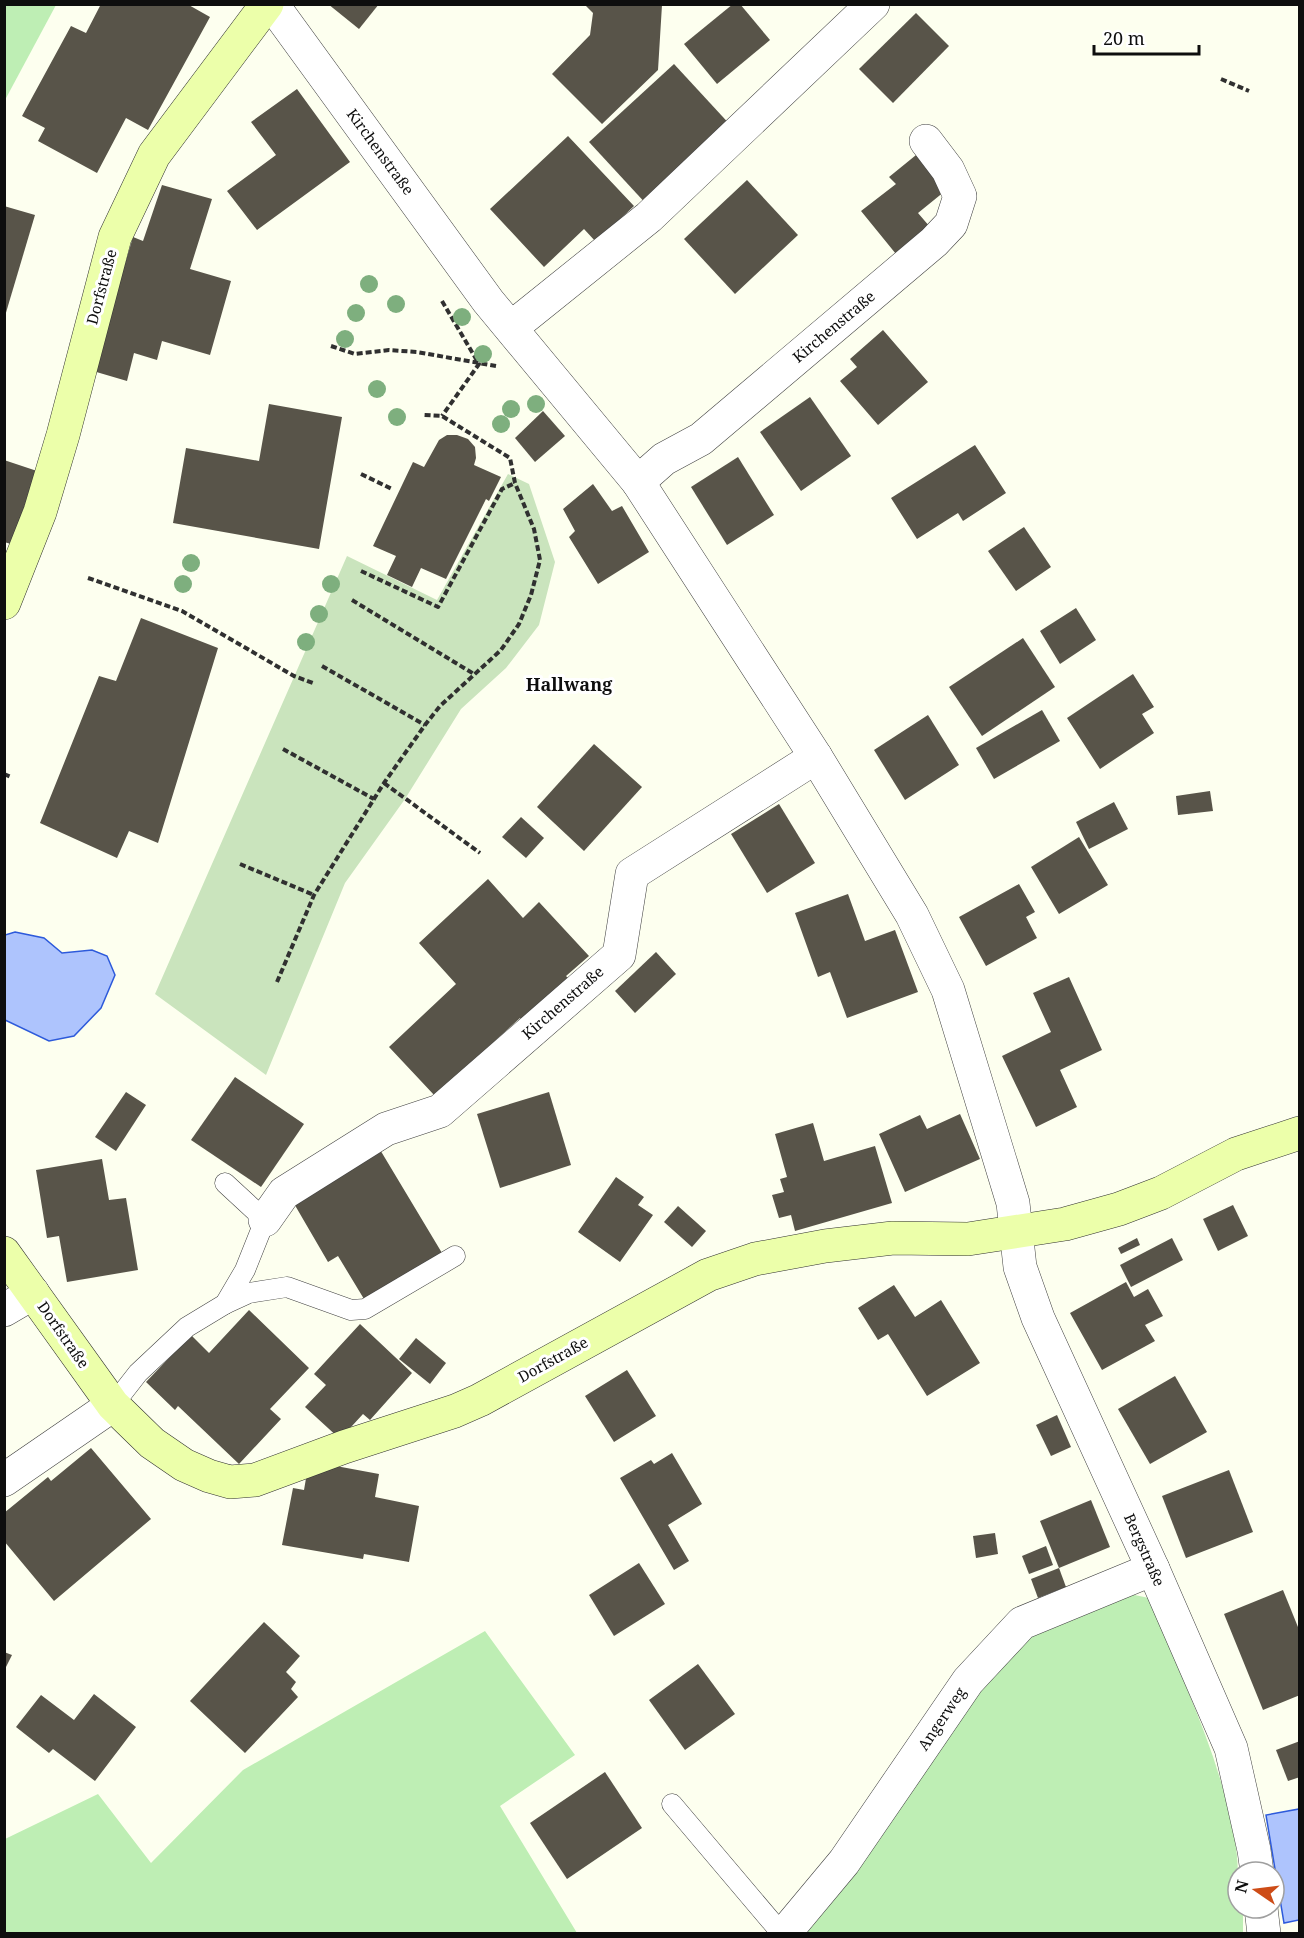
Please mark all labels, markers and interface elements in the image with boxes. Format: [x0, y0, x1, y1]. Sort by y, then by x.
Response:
scale bar [1094, 18, 1199, 56]
text: 20 m [1103, 26, 1145, 50]
street label: Kirchenstraße [343, 104, 419, 199]
street label: Dorfstraße [81, 247, 121, 327]
street label: Kirchenstraße [788, 286, 879, 367]
district label: Hallwang [526, 672, 613, 696]
street label: Kirchenstraße [517, 961, 607, 1043]
street label: Dorfstraße [34, 1297, 94, 1372]
street label: Dorfstraße [514, 1332, 591, 1387]
street label: Bergstraße [1120, 1510, 1170, 1589]
street label: Angerweg [913, 1683, 970, 1754]
north arrow [1226, 1860, 1286, 1920]
text: N [1229, 1877, 1254, 1895]

